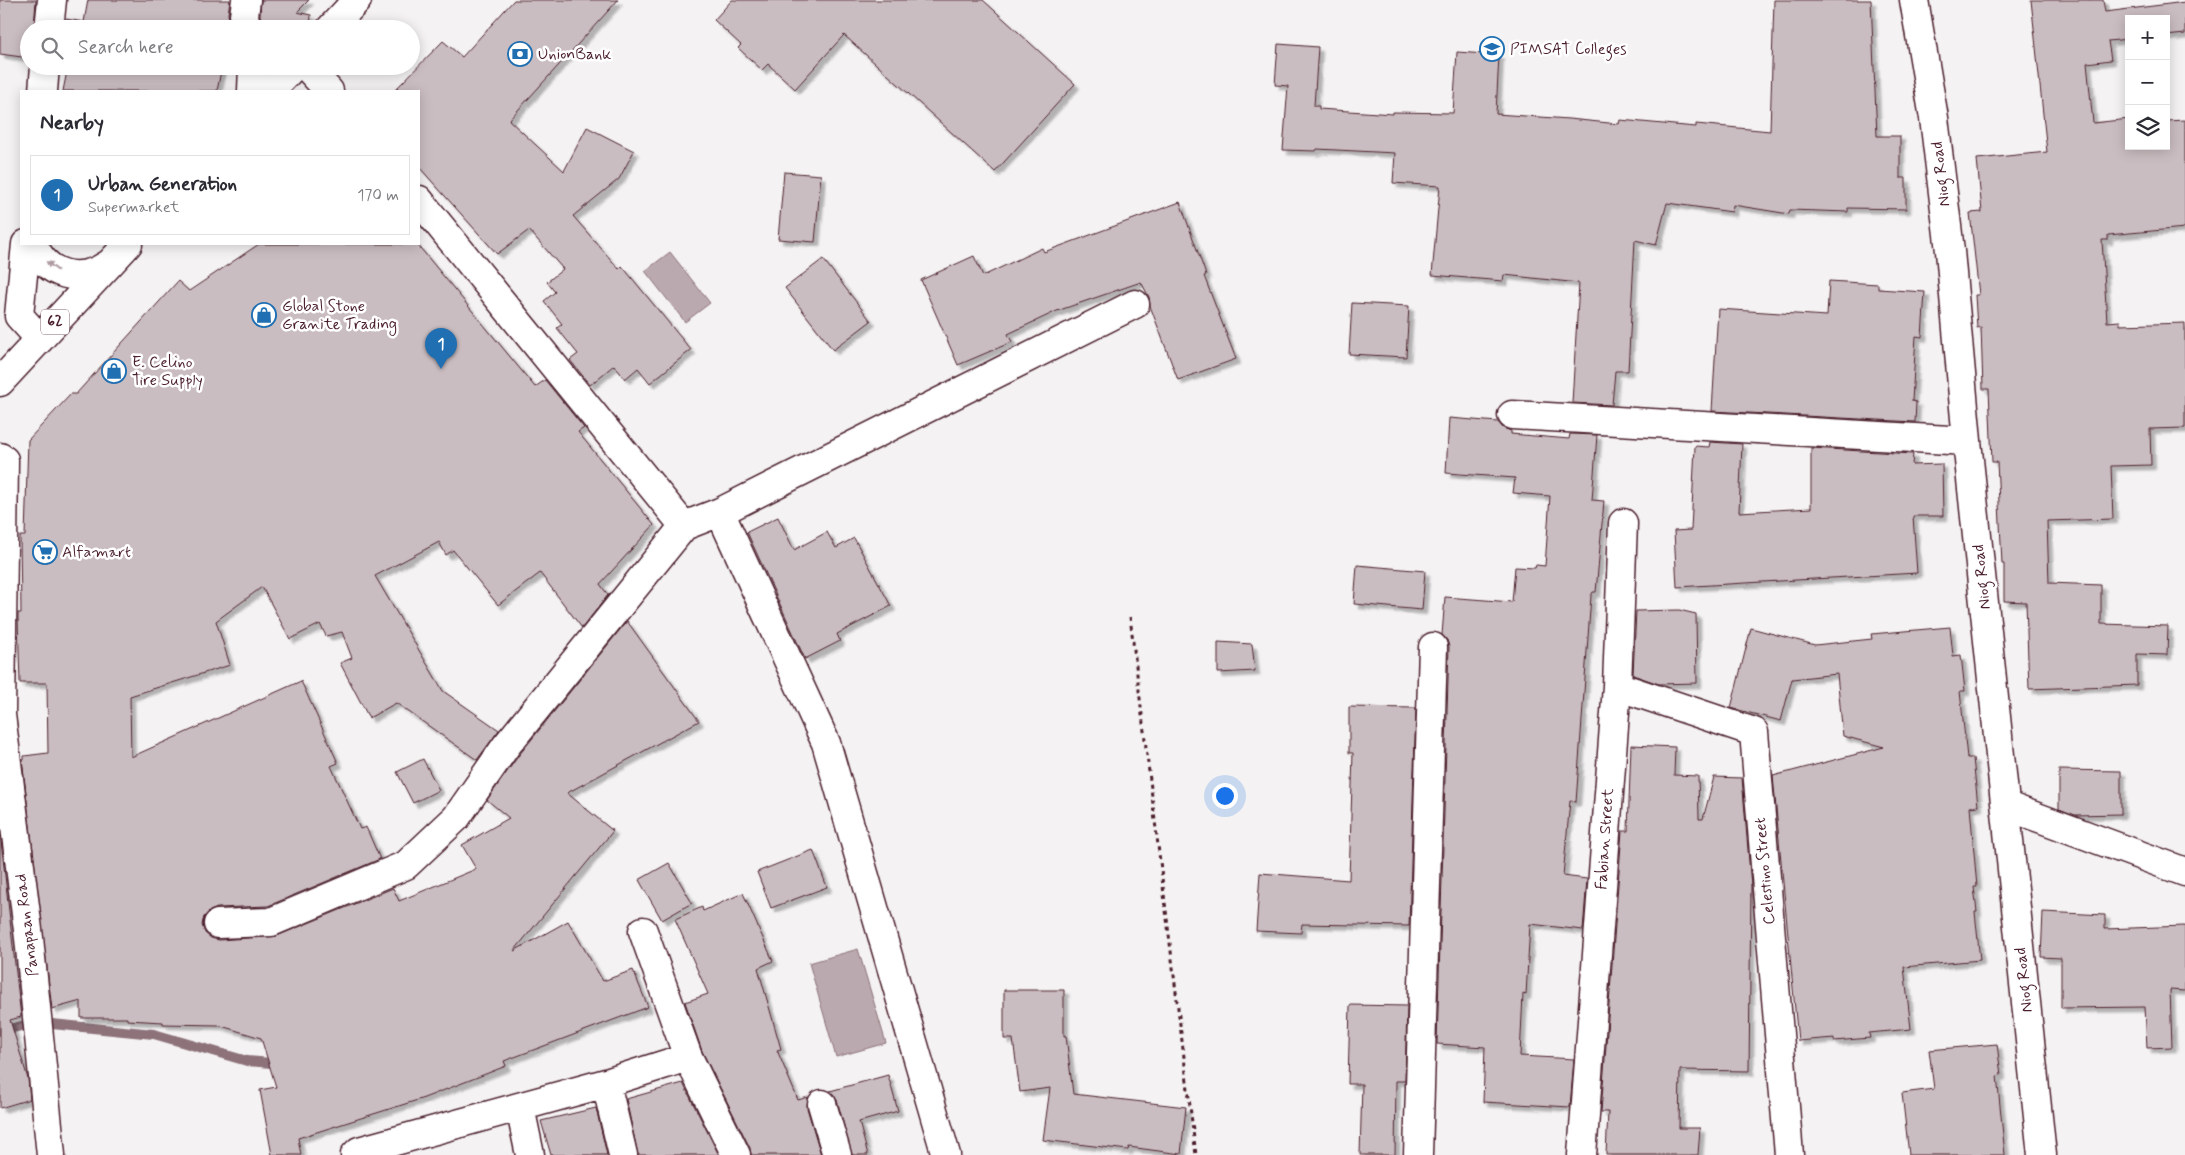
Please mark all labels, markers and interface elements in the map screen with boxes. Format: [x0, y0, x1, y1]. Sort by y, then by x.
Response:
map controls [2125, 15, 2170, 150]
button: + [2125, 15, 2170, 60]
search box [20, 20, 420, 75]
icon: search [38, 34, 66, 62]
text: Search here [78, 35, 174, 60]
school or university icon: PIMSAT Colleges [1479, 36, 1505, 62]
place label: PIMSAT Colleges [1510, 39, 1627, 61]
bank icon: UnionBank [507, 41, 533, 67]
place label: UnionBank [538, 44, 611, 65]
button: − [2125, 60, 2170, 105]
button: layers [2125, 105, 2170, 150]
text: Nearby [40, 109, 104, 137]
street label: Niog Road [1927, 140, 1956, 208]
text: Urban Generation [88, 172, 237, 197]
text: 1 [53, 185, 61, 206]
text: 170 m [357, 185, 399, 206]
text: Supermarket [88, 197, 179, 218]
one-way arrow [46, 260, 59, 271]
place label: Global Stone Granite Trading [282, 296, 397, 336]
shop icon: Global Stone Granite Trading [251, 302, 277, 328]
road number: 62 [41, 310, 69, 334]
pin: 1 [425, 328, 457, 369]
place label: E. Celino Tire Supply [132, 352, 203, 391]
shop icon: E. Celino Tire Supply [101, 358, 127, 384]
supermarket icon: Alfamart [32, 539, 58, 565]
place label: Alfamart [62, 542, 131, 563]
street label: Niog Road [1968, 543, 1997, 611]
your location [1212, 783, 1238, 809]
street label: Fabian Street [1591, 787, 1619, 890]
street label: Celestino Street [1750, 817, 1780, 925]
street label: Panapaan Road [10, 872, 44, 978]
street label: Niog Road [2010, 946, 2039, 1014]

